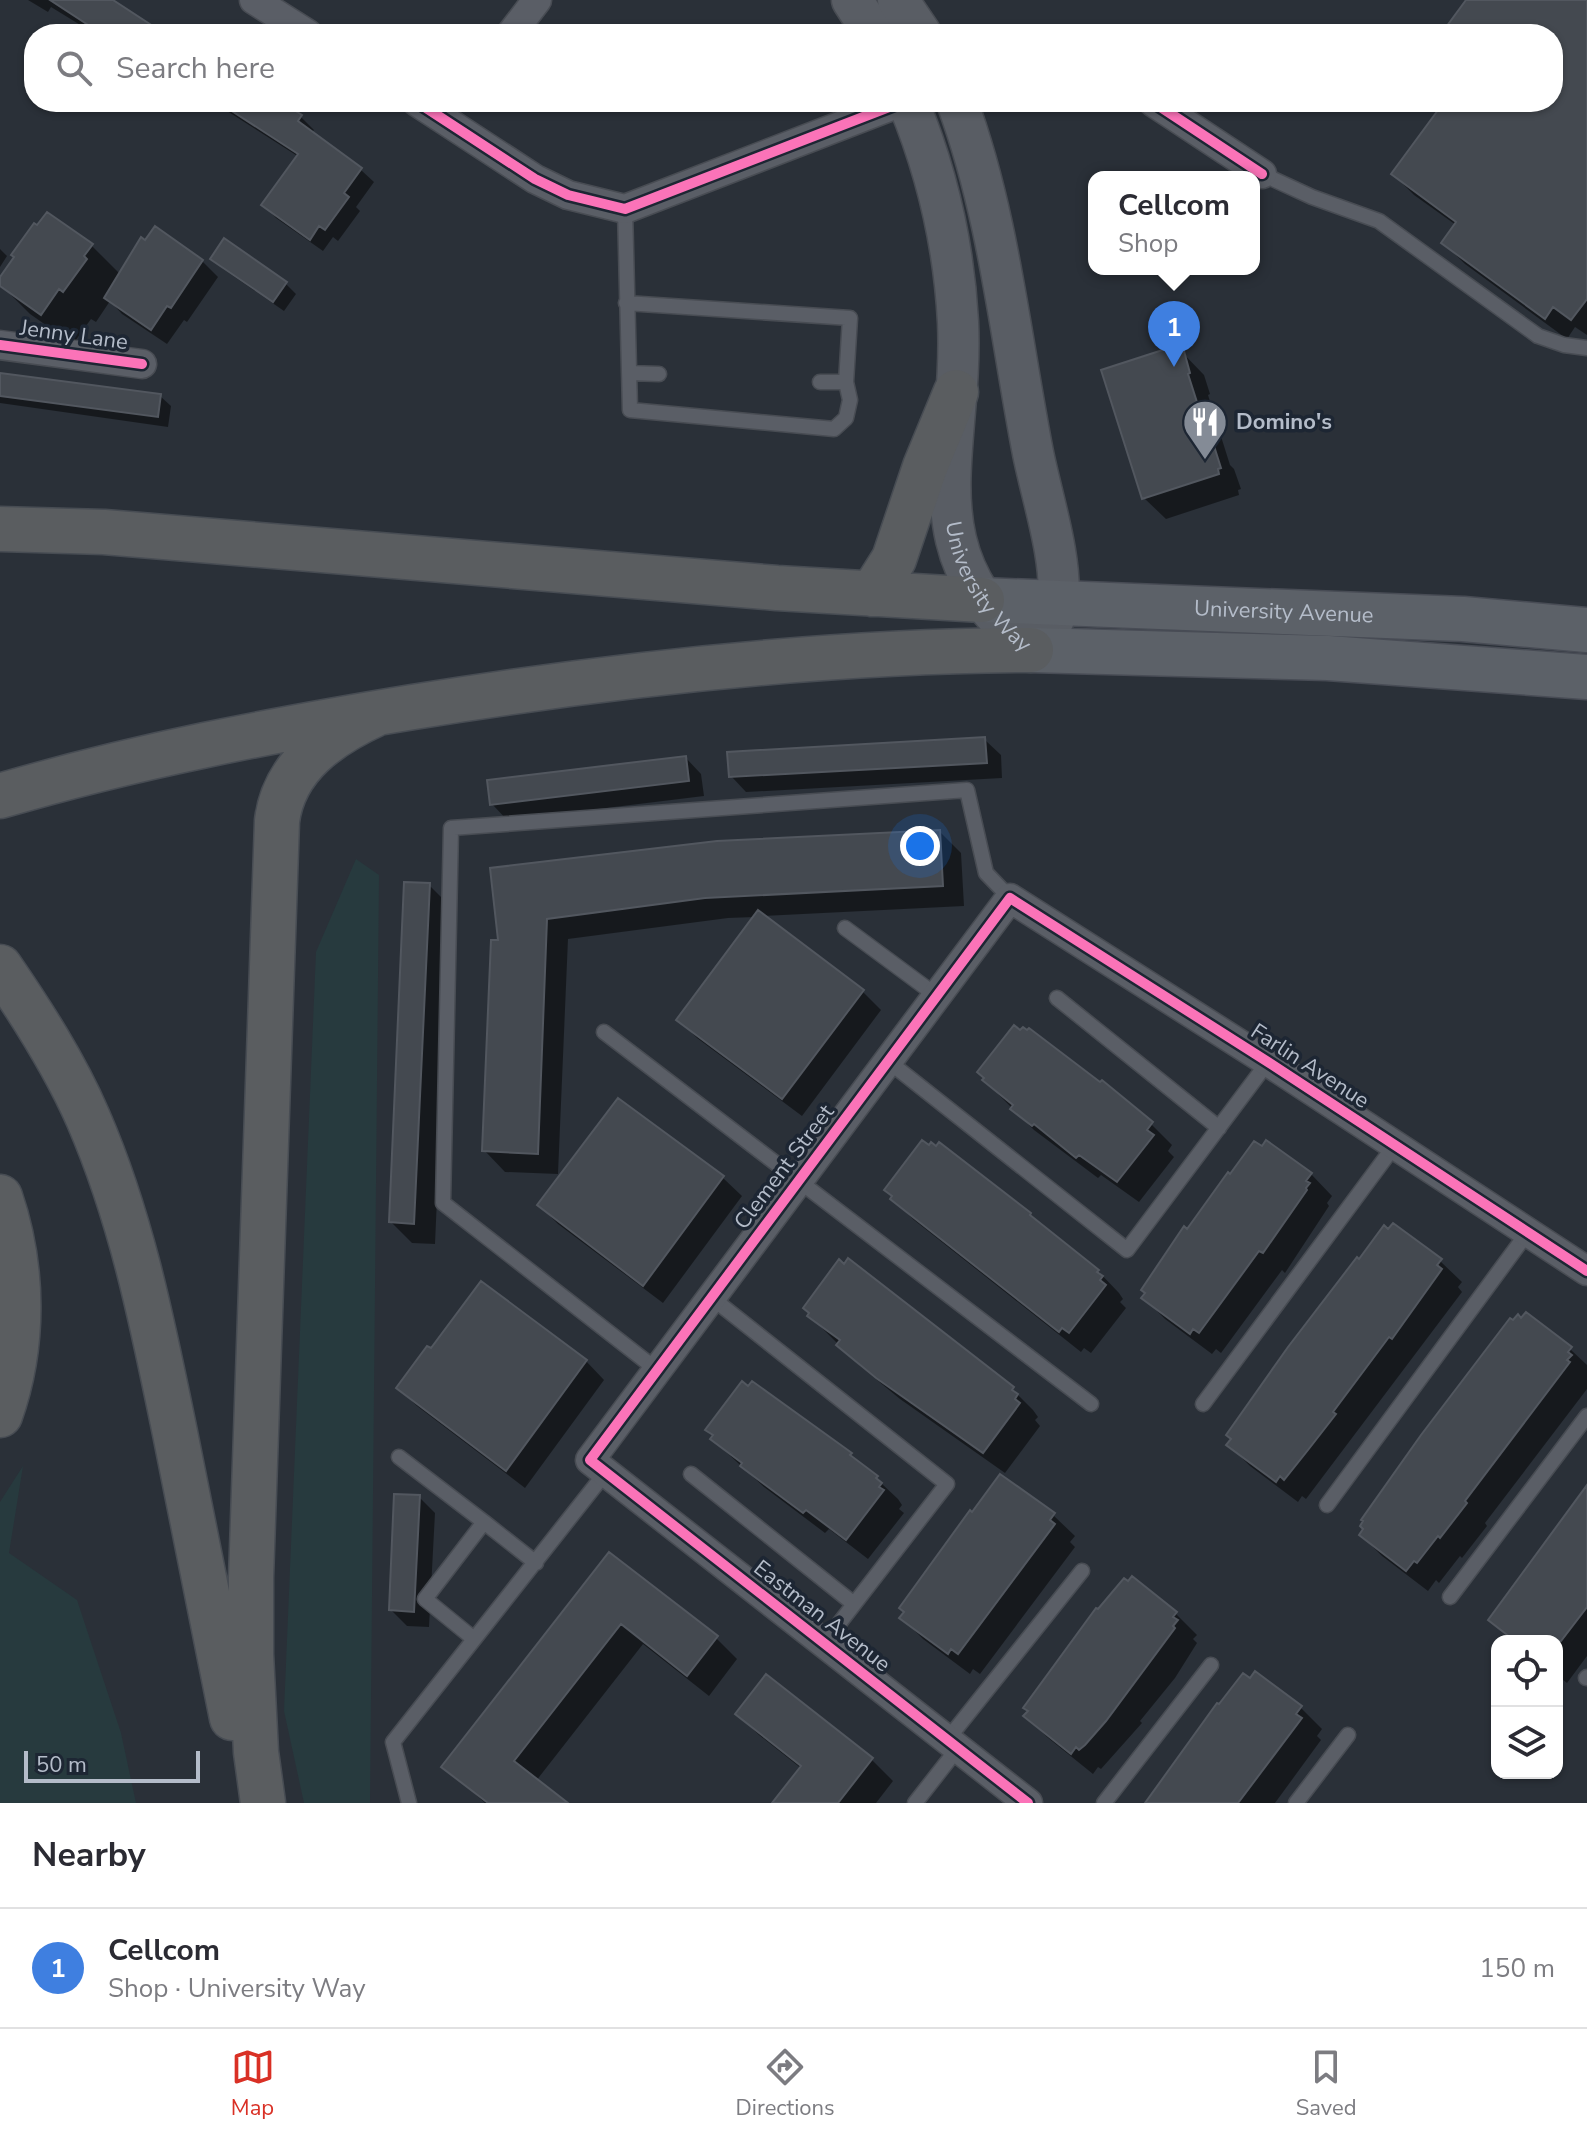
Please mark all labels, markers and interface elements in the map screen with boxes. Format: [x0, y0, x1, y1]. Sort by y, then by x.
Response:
search box [24, 24, 1563, 112]
icon: search [52, 46, 96, 90]
text: Search here [116, 48, 275, 89]
popup [1088, 171, 1260, 275]
text: Cellcom [1118, 185, 1230, 226]
text: Shop [1118, 226, 1178, 261]
pin: 1 [1148, 301, 1200, 367]
street label: Jenny Lane [17, 312, 130, 357]
restaurant icon: Domino's [1181, 398, 1229, 461]
place label: Domino's [1236, 407, 1332, 437]
street label: University Way [938, 519, 1038, 659]
street label: University Avenue [1193, 593, 1374, 630]
your location [900, 826, 940, 866]
street label: Farlin Avenue [1245, 1016, 1375, 1116]
street label: Clement Street [727, 1098, 841, 1236]
street label: Eastman Avenue [747, 1553, 897, 1679]
map controls [1491, 1635, 1563, 1779]
button: locate [1491, 1635, 1563, 1707]
button: layers [1491, 1707, 1563, 1779]
scale bar [24, 1747, 200, 1783]
text: 50 m [36, 1750, 87, 1780]
text: Nearby [32, 1832, 146, 1878]
text: Cellcom [108, 1930, 220, 1971]
text: 1 [50, 1951, 66, 1986]
text: 150 m [1479, 1951, 1555, 1986]
text: Shop · University Way [108, 1971, 366, 2006]
tab: Map [231, 2045, 275, 2123]
tab: Directions [736, 2045, 835, 2123]
tab: Saved [1296, 2045, 1356, 2123]

